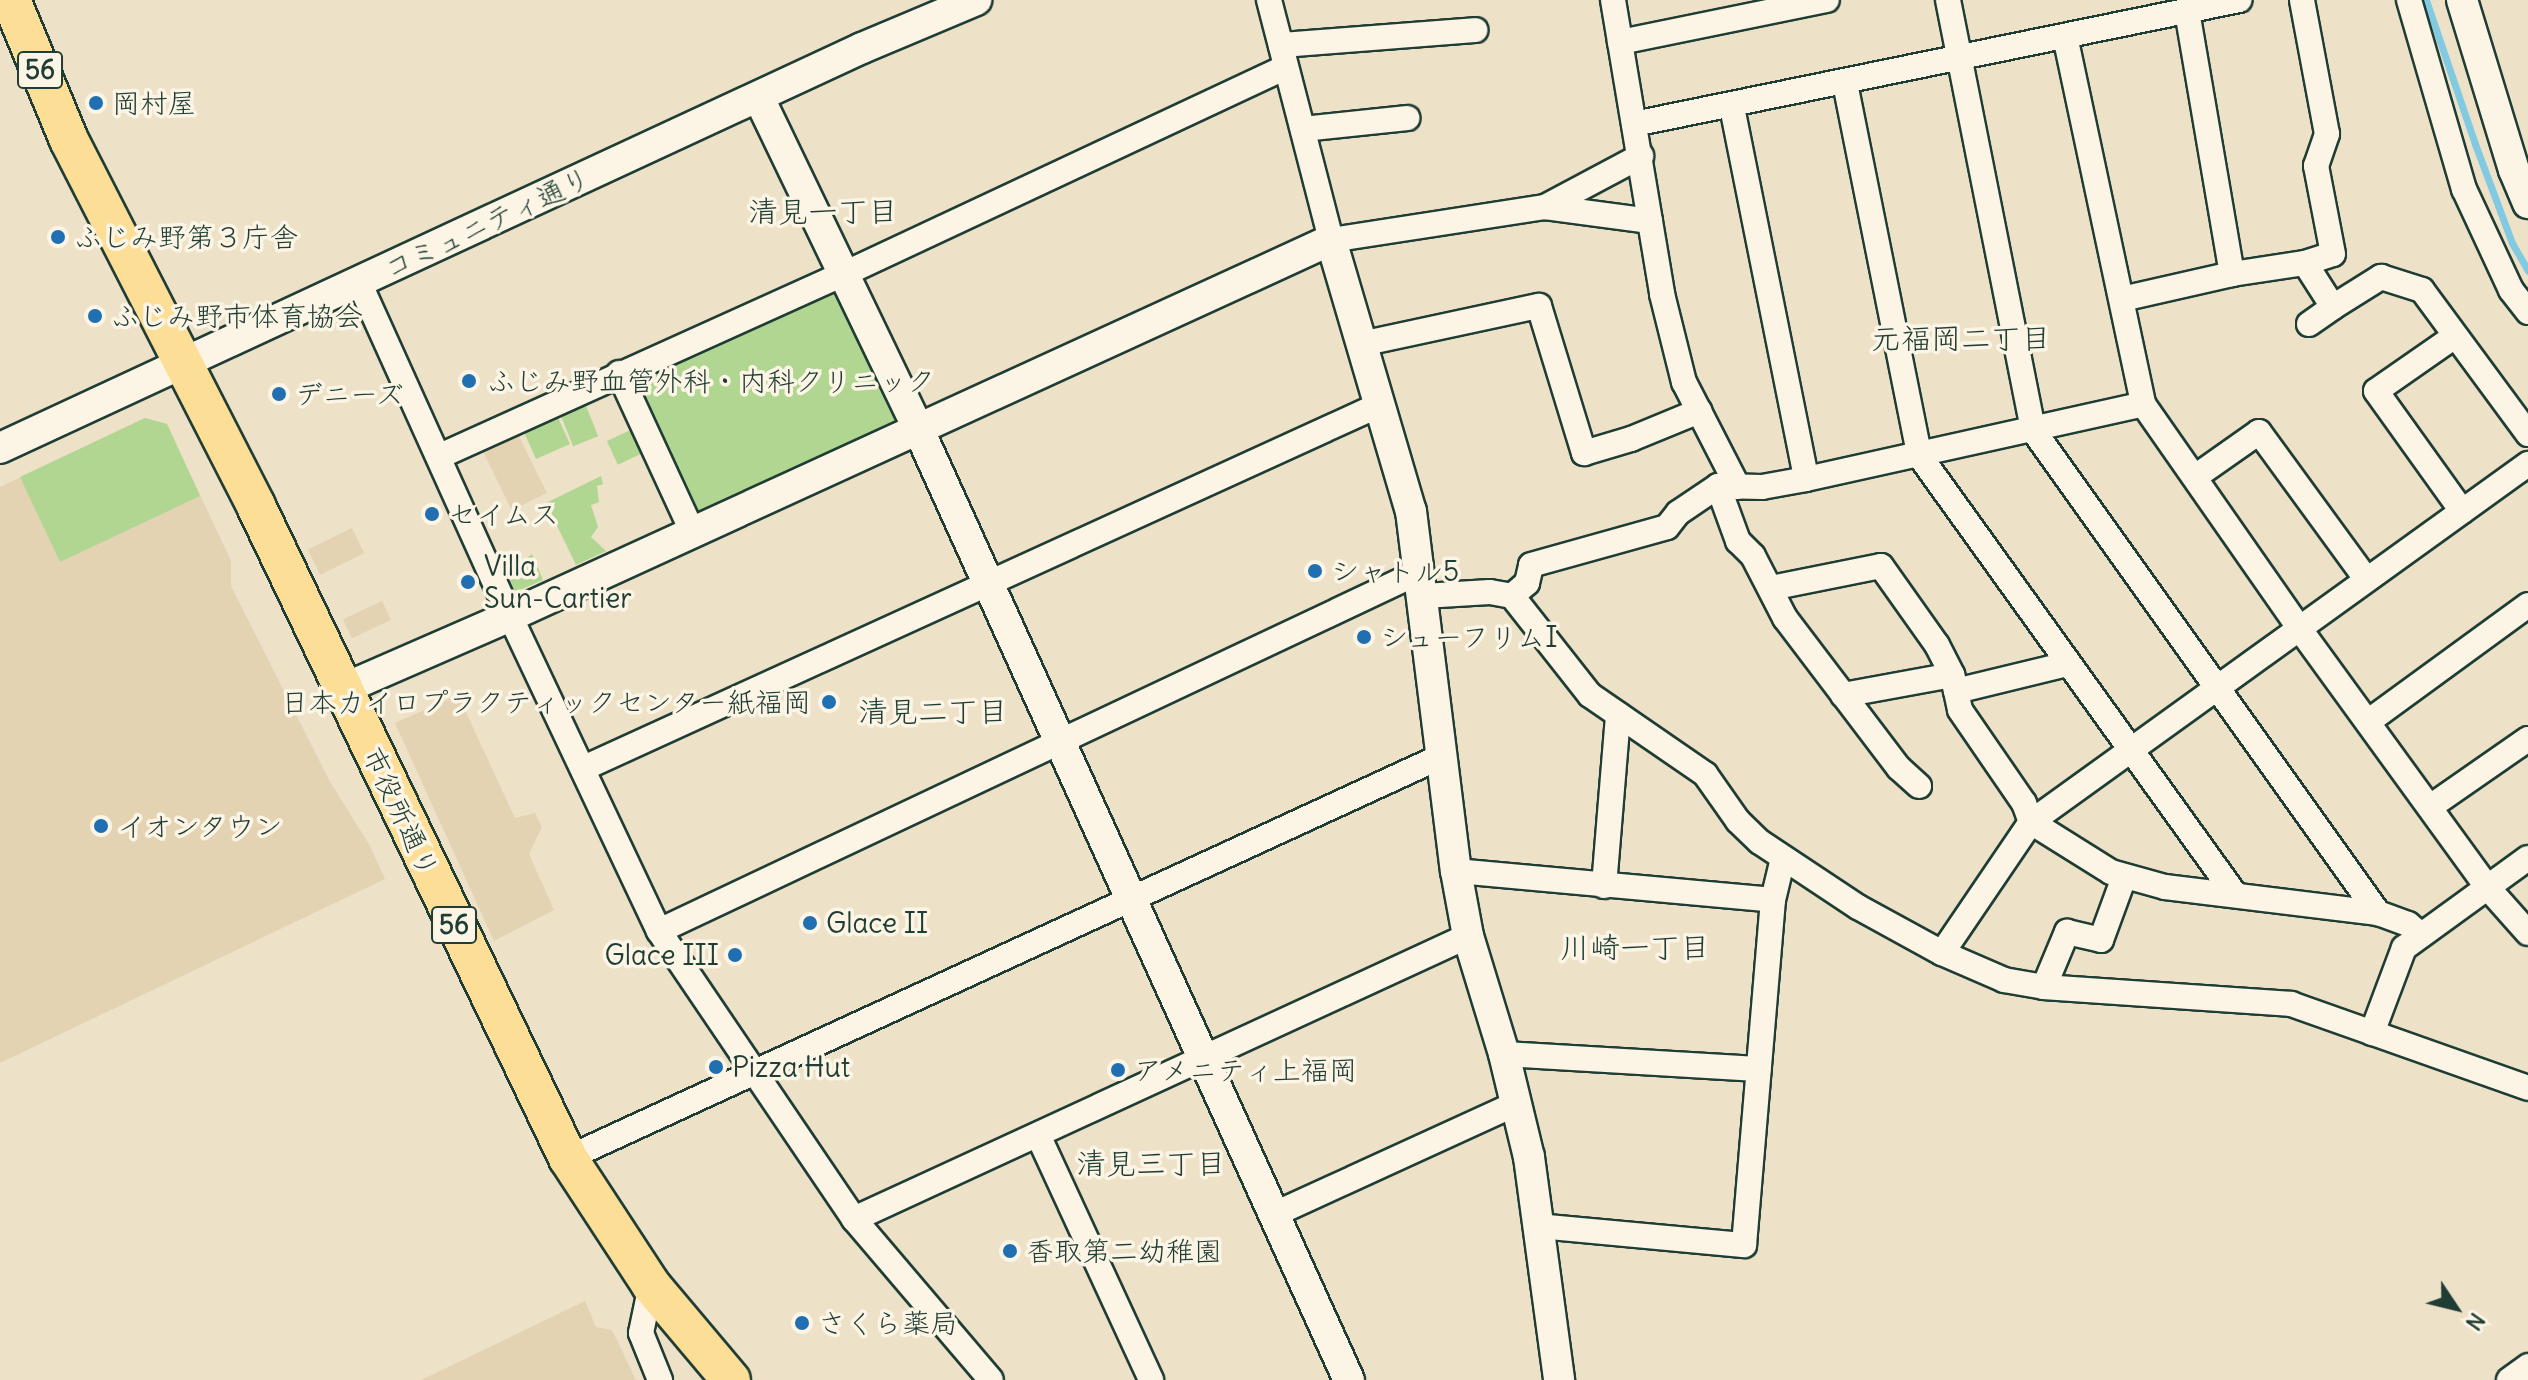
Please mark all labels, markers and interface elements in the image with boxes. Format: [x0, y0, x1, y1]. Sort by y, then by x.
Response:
road number: 56 [16, 48, 64, 92]
place label: 岡村屋 [112, 86, 196, 120]
marker: 岡村屋 [87, 94, 105, 112]
street label: コミュニティ通り [378, 160, 596, 286]
district label: 清見一丁目 [748, 193, 898, 229]
place label: ふじみ野第３庁舎 [74, 220, 298, 254]
marker: ふじみ野第３庁舎 [49, 228, 67, 246]
place label: ふじみ野市体育協会 [111, 299, 363, 333]
marker: ふじみ野市体育協会 [86, 307, 104, 325]
district label: 元福岡二丁目 [1871, 320, 2051, 356]
place label: ふじみ野血管外科・内科クリニック [487, 364, 935, 398]
marker: ふじみ野血管外科・内科クリニック [458, 370, 480, 392]
place label: デニーズ [295, 377, 406, 411]
marker: デニーズ [270, 385, 288, 403]
place label: セイムス [448, 497, 560, 531]
marker: セイムス [423, 505, 441, 523]
place label: Villa Sun-Cartier [484, 549, 632, 615]
place label: シャトル5 [1331, 554, 1459, 588]
marker: シャトル5 [1306, 562, 1324, 580]
marker: Villa Sun-Cartier [459, 573, 477, 591]
place label: シューフリムI [1380, 620, 1560, 654]
marker: シューフリムI [1355, 628, 1373, 646]
place label: 日本カイロプラクティックセンター紙福岡 [279, 685, 811, 719]
marker: 日本カイロプラクティックセンター紙福岡 [818, 691, 840, 713]
district label: 清見二丁目 [858, 693, 1008, 729]
street label: 市役所通り [356, 741, 446, 883]
place label: イオンタウン [117, 809, 285, 843]
marker: イオンタウン [92, 817, 110, 835]
road number: 56 [430, 903, 478, 947]
place label: Glace II [826, 906, 928, 940]
marker: Glace II [801, 914, 819, 932]
district label: 川崎一丁目 [1560, 929, 1710, 965]
place label: Glace III [605, 938, 719, 972]
marker: Glace III [726, 946, 744, 964]
place label: Pizza Hut [732, 1050, 850, 1084]
place label: アメニティ上福岡 [1134, 1053, 1358, 1087]
marker: Pizza Hut [707, 1058, 725, 1076]
marker: アメニティ上福岡 [1109, 1061, 1127, 1079]
district label: 清見三丁目 [1076, 1145, 1226, 1181]
place label: 香取第二幼稚園 [1026, 1234, 1222, 1268]
marker: 香取第二幼稚園 [1001, 1242, 1019, 1260]
north arrow [2416, 1268, 2496, 1348]
place label: さくら薬局 [818, 1306, 958, 1340]
text: N [2460, 1308, 2491, 1336]
marker: さくら薬局 [793, 1314, 811, 1332]

